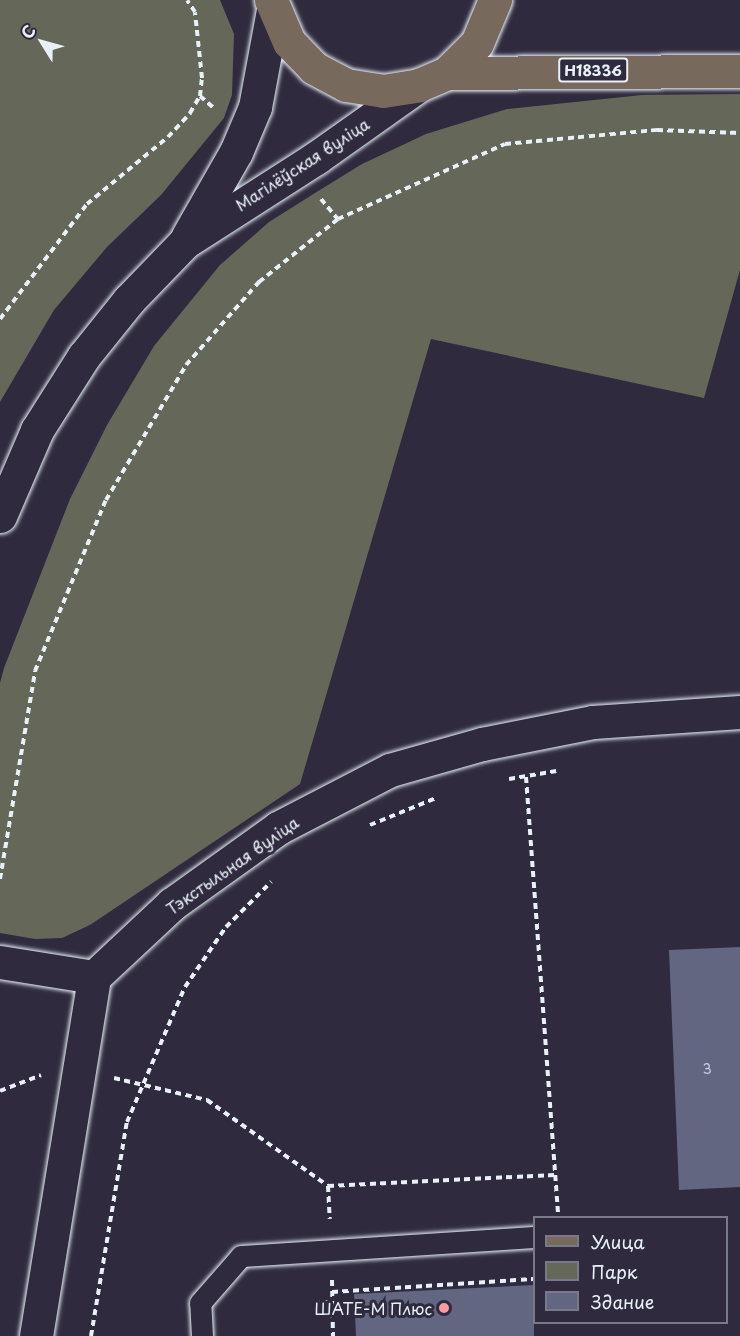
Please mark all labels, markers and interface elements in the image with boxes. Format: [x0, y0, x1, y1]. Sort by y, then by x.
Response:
north arrow [12, 12, 72, 72]
text: С [14, 19, 41, 43]
road number: Н18336 [557, 58, 629, 82]
street label: Магілёўская вуліца [231, 113, 373, 215]
street label: Тэкстыльная вуліца [162, 812, 302, 918]
house number: 3 [702, 1061, 712, 1077]
legend [533, 1216, 728, 1324]
text: Улица [591, 1228, 645, 1255]
text: Парк [591, 1258, 637, 1285]
text: Здание [591, 1288, 654, 1315]
place label: ШАТЕ-М Плюс [314, 1298, 432, 1318]
marker: ШАТЕ-М Плюс [437, 1301, 451, 1315]

